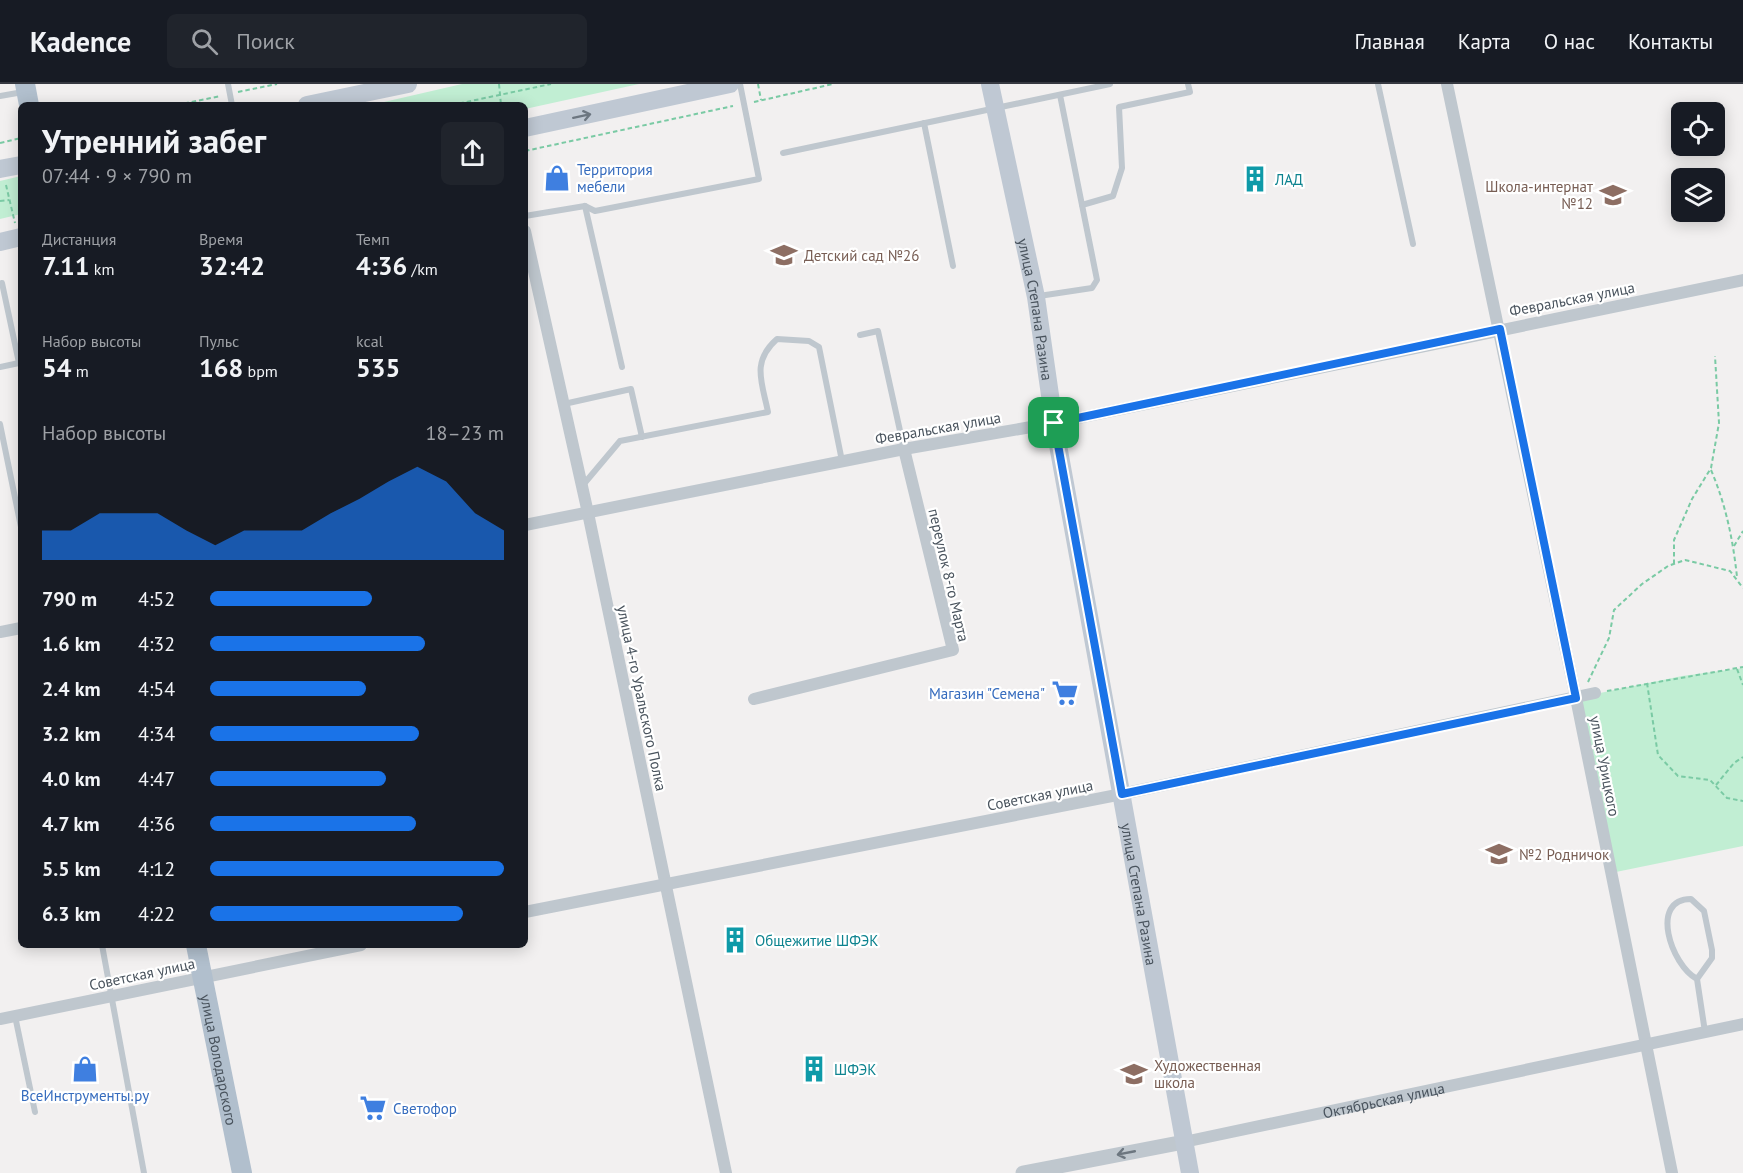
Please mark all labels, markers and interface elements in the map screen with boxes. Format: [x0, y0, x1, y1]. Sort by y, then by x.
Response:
search box [167, 14, 587, 68]
text: Kadence [30, 23, 131, 60]
icon: search [188, 25, 221, 58]
text: Поиск [236, 27, 295, 55]
text: Главная [1354, 28, 1425, 55]
text: Карта [1458, 28, 1511, 55]
text: О нас [1544, 28, 1595, 55]
text: Контакты [1628, 28, 1713, 55]
map controls [1671, 102, 1725, 222]
button: locate [1671, 102, 1725, 156]
one-way arrow [572, 110, 591, 121]
text: Утренний забег [42, 119, 266, 162]
button: share [441, 122, 504, 185]
place label: Территория мебели [577, 160, 653, 196]
text: 07:44 · 9 × 790 m [42, 163, 192, 189]
shop icon: Территория мебели [542, 163, 572, 193]
building icon: ЛАД [1240, 164, 1270, 194]
button: layers [1671, 168, 1725, 222]
place label: ЛАД [1274, 170, 1303, 189]
place label: Школа-интернат №12 [1485, 177, 1593, 213]
school or university icon: Школа-интернат №12 [1598, 180, 1628, 210]
text: Дистанция [42, 229, 116, 249]
text: Время [199, 229, 243, 249]
text: Темп [356, 229, 390, 249]
street label: улица Степана Разина [1014, 236, 1057, 382]
school or university icon: Детский сад №26 [769, 240, 799, 270]
place label: Детский сад №26 [804, 246, 919, 265]
text: 7.11 [42, 249, 90, 282]
text: 32:42 [199, 249, 265, 282]
text: 4:36 [356, 249, 407, 282]
text: km [90, 259, 114, 279]
text: /km [407, 259, 438, 279]
street label: Февральская улица [1508, 278, 1636, 320]
text: Набор высоты [42, 331, 141, 351]
text: Пульс [199, 331, 239, 351]
text: kcal [356, 331, 383, 351]
text: 54 [42, 351, 71, 384]
text: 168 [199, 351, 243, 384]
text: 535 [356, 351, 400, 384]
text: m [71, 361, 89, 381]
text: bpm [243, 361, 278, 381]
pin [1028, 397, 1079, 448]
icon: arrive [1037, 406, 1070, 439]
street label: Февральская улица [874, 408, 1002, 448]
text: Набор высоты [42, 420, 166, 446]
text: 18–23 m [426, 420, 504, 446]
street label: переулок 8-го Марта [924, 507, 974, 643]
text: 790 m [42, 586, 97, 612]
text: 4:52 [138, 586, 175, 612]
street label: улица 4-го Уральского Полка [613, 603, 671, 793]
text: 1.6 km [42, 631, 101, 657]
text: 4:32 [138, 631, 175, 657]
text: 2.4 km [42, 676, 101, 702]
text: 4:54 [138, 676, 175, 702]
supermarket icon: Магазин "Семена" [1050, 678, 1080, 708]
place label: Магазин "Семена" [929, 684, 1045, 703]
street label: улица Урицкого [1586, 714, 1624, 818]
text: 3.2 km [42, 721, 101, 747]
text: 4:34 [138, 721, 175, 747]
text: 4.0 km [42, 766, 101, 792]
text: 4:47 [138, 766, 175, 792]
street label: Советская улица [985, 775, 1095, 815]
text: 4.7 km [42, 811, 100, 837]
text: 4:36 [138, 811, 175, 837]
street label: улица Степана Разина [1117, 822, 1162, 967]
school or university icon: №2 Родничок [1484, 839, 1514, 869]
place label: №2 Родничок [1519, 845, 1610, 864]
text: 5.5 km [42, 856, 101, 882]
text: 4:12 [138, 856, 175, 882]
text: 6.3 km [42, 901, 101, 927]
text: 4:22 [138, 901, 175, 927]
building icon: Общежитие ШФЭК [720, 925, 750, 955]
place label: Общежитие ШФЭК [755, 931, 878, 950]
street label: Советская улица [87, 954, 197, 994]
street label: улица Володарского [197, 992, 242, 1127]
shop icon: ВсеИнструменты.ру [70, 1054, 100, 1084]
building icon: ШФЭК [799, 1054, 829, 1084]
place label: Художественная школа [1154, 1056, 1261, 1092]
school or university icon: Художественная школа [1119, 1059, 1149, 1089]
place label: ШФЭК [834, 1060, 876, 1079]
street label: Октябрьская улица [1321, 1078, 1446, 1122]
place label: ВсеИнструменты.ру [21, 1086, 149, 1105]
supermarket icon: Светофор [358, 1093, 388, 1123]
place label: Светофор [393, 1099, 457, 1118]
one-way arrow [1117, 1148, 1137, 1159]

